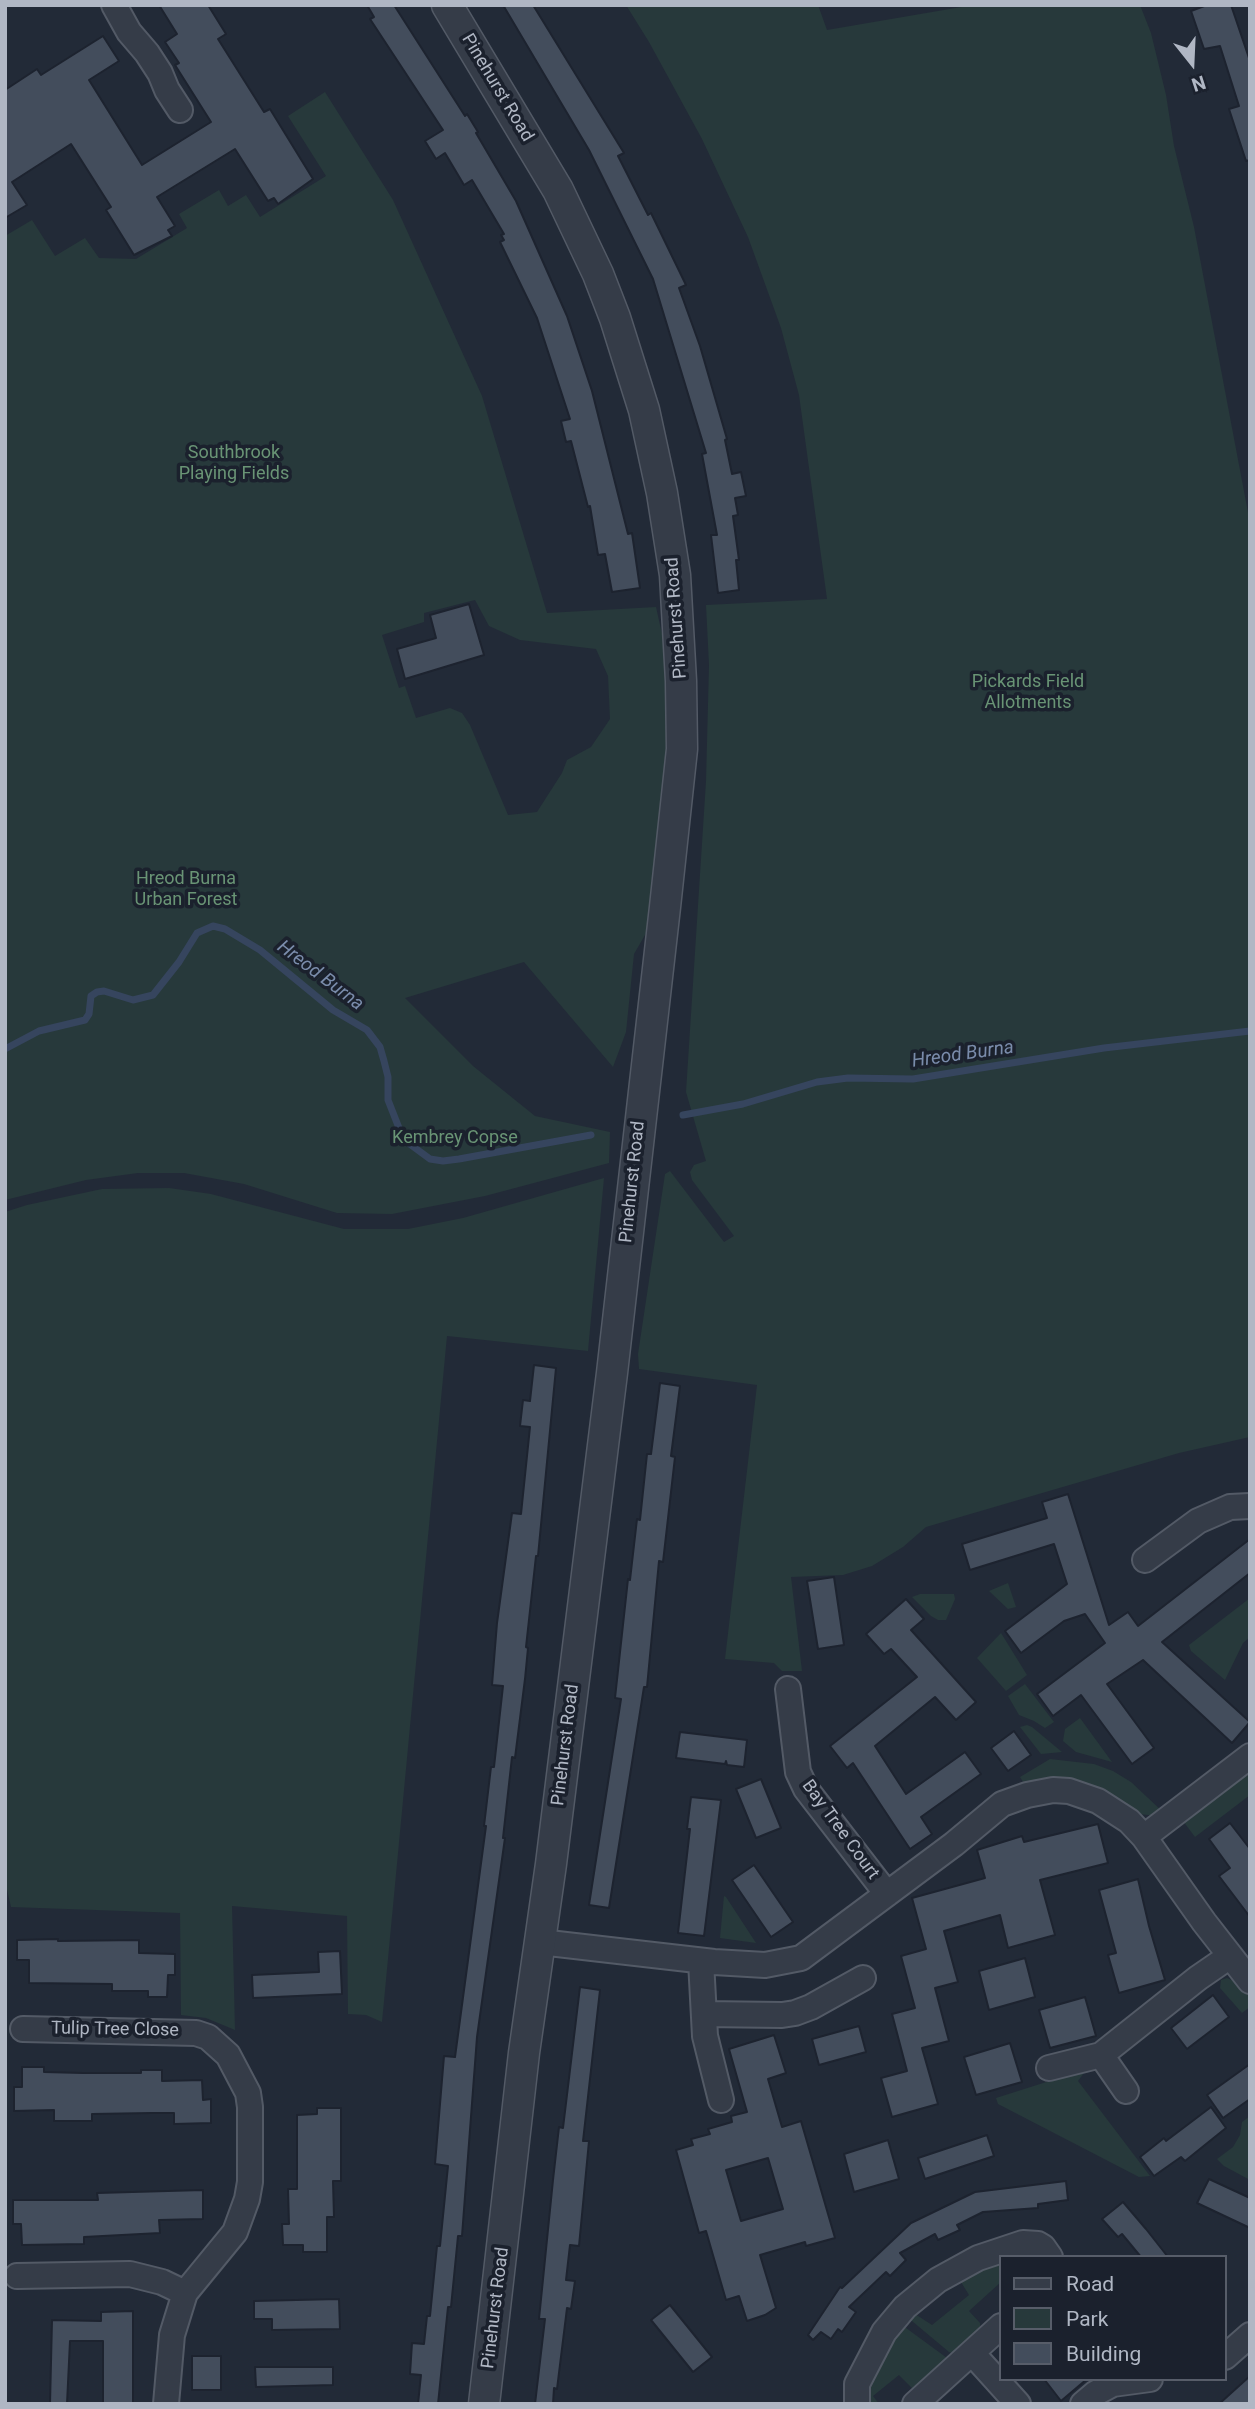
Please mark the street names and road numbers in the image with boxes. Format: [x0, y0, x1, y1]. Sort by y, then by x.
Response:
street label: Pinehurst Road [456, 30, 538, 146]
street label: Pinehurst Road [662, 556, 692, 680]
street label: Pinehurst Road [616, 1120, 650, 1244]
street label: Pinehurst Road [548, 1683, 584, 1807]
street label: Bay Tree Court [797, 1776, 883, 1884]
street label: Tulip Tree Close [51, 2018, 179, 2042]
street label: Pinehurst Road [478, 2246, 514, 2370]

